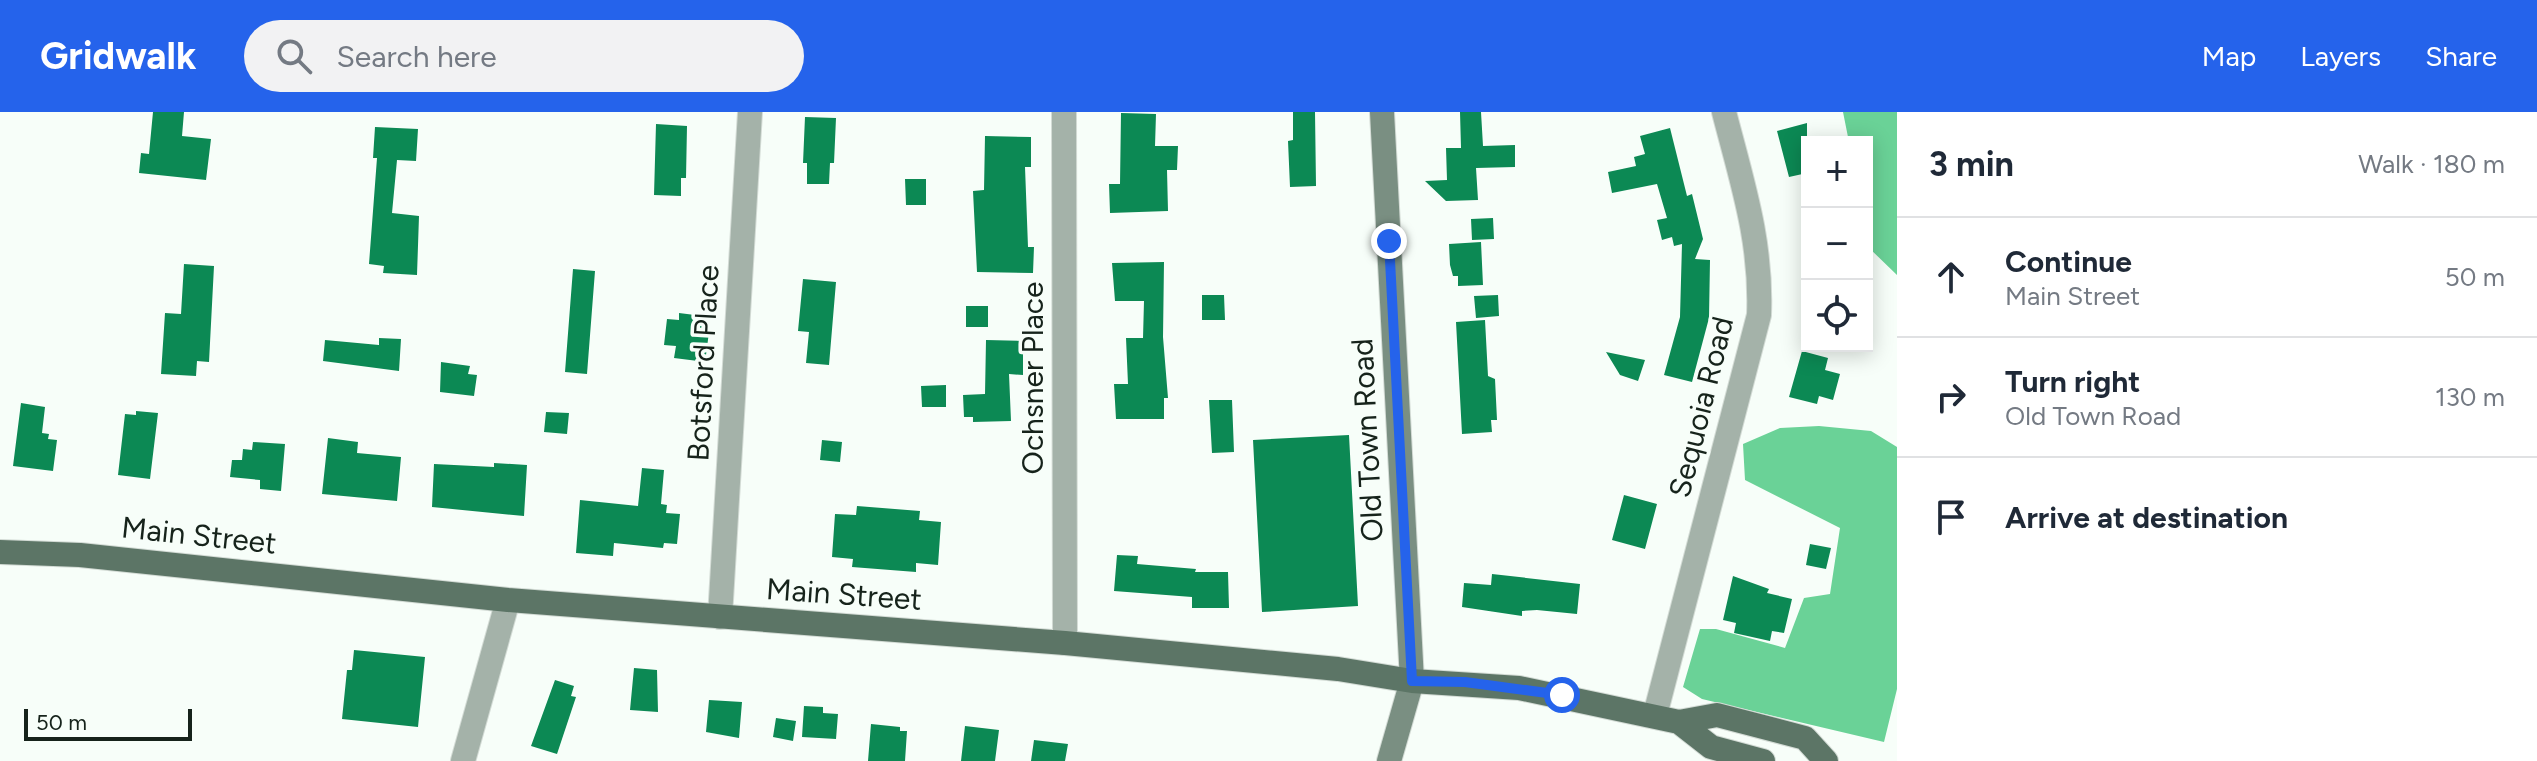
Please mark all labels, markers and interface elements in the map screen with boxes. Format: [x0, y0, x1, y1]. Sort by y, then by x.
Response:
search box [244, 20, 804, 92]
text: Gridwalk [40, 33, 196, 79]
icon: search [272, 34, 316, 78]
text: Search here [336, 38, 497, 75]
text: Map [2202, 39, 2256, 73]
text: Layers [2300, 39, 2381, 73]
text: Share [2425, 39, 2497, 73]
map controls [1801, 136, 1873, 352]
button: + [1801, 136, 1873, 208]
text: 3 min [1929, 144, 2014, 185]
text: Walk · 180 m [2358, 148, 2505, 180]
button: − [1801, 208, 1873, 280]
route end [1371, 223, 1407, 259]
text: Continue [2005, 243, 2132, 280]
icon: ahead [1929, 255, 1973, 299]
text: 50 m [2445, 261, 2505, 293]
street label: Botsford Place [679, 264, 727, 462]
button: locate [1801, 280, 1873, 352]
text: Main Street [2005, 280, 2140, 312]
street label: Ochsner Place [1014, 282, 1051, 474]
street label: Sequoia Road [1661, 313, 1741, 501]
street label: Old Town Road [1343, 338, 1391, 542]
text: Turn right [2005, 363, 2140, 400]
icon: right [1929, 375, 1973, 419]
text: 130 m [2435, 381, 2505, 413]
text: Old Town Road [2005, 400, 2181, 432]
icon: arrive [1929, 495, 1973, 539]
text: Arrive at destination [2005, 499, 2288, 536]
street label: Main Street [120, 508, 278, 562]
street label: Main Street [765, 570, 923, 618]
route start [1544, 677, 1580, 713]
scale bar [24, 705, 192, 741]
text: 50 m [36, 709, 87, 736]

